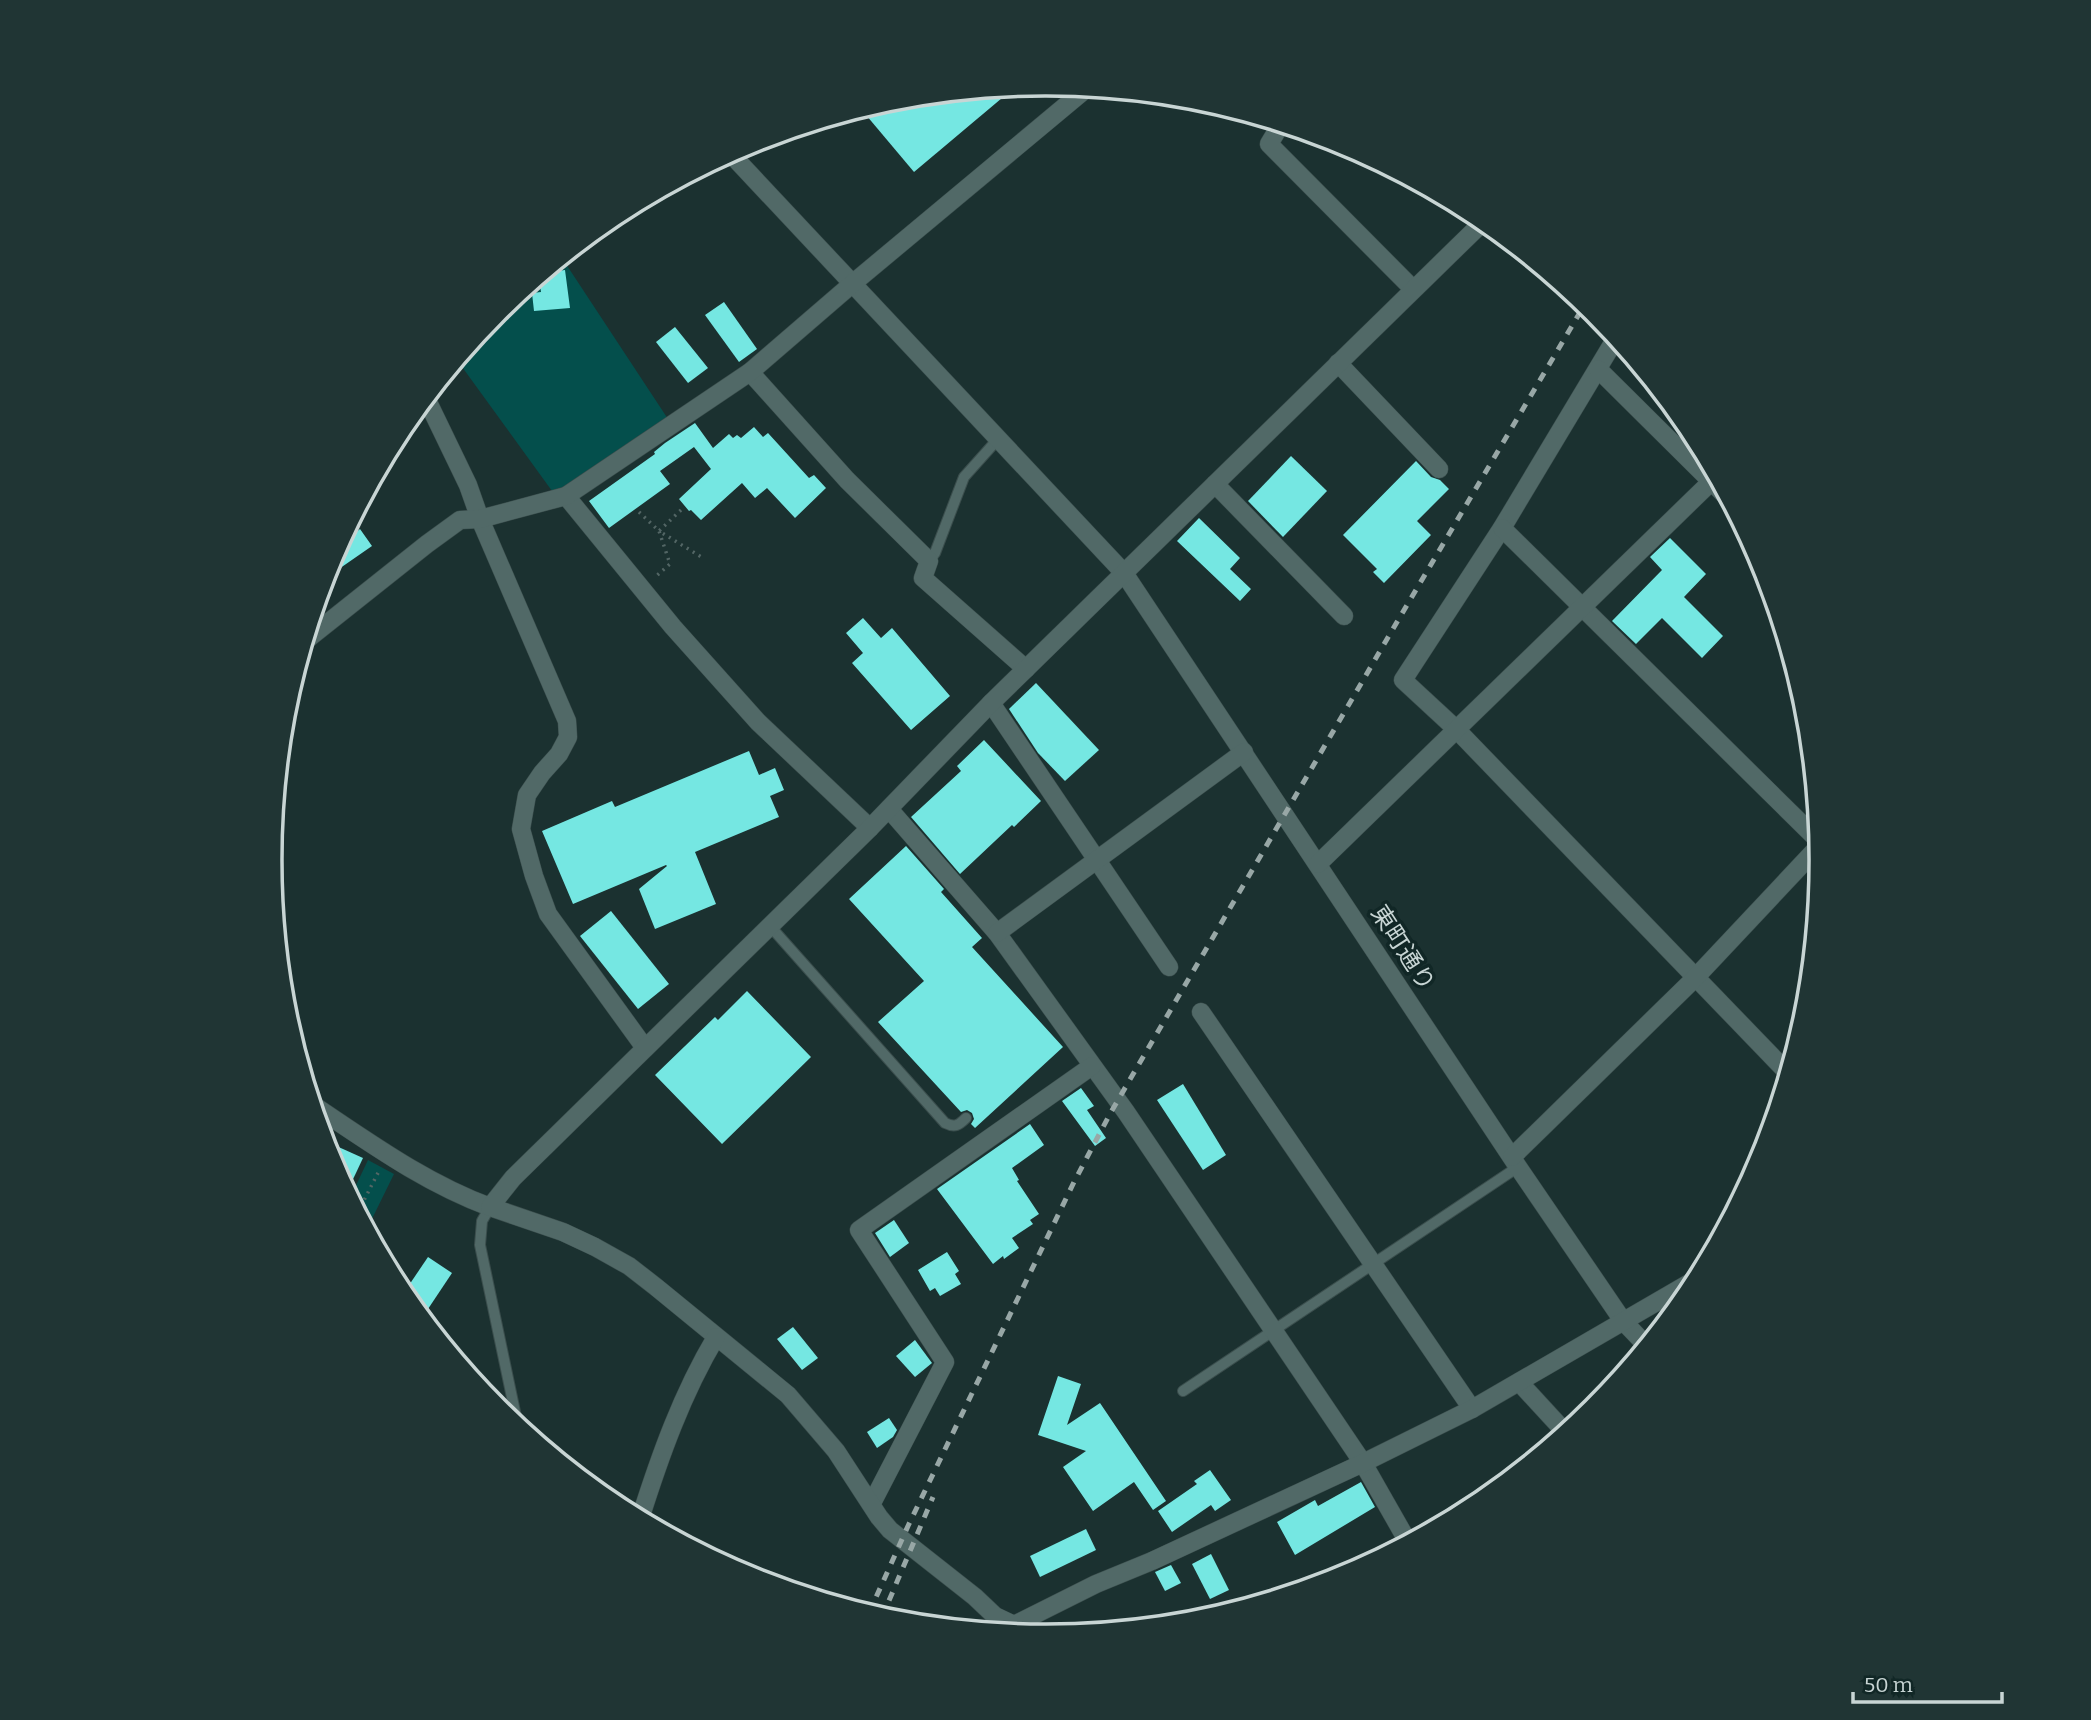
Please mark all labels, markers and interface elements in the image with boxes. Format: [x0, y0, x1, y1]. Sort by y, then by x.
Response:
street label: 東町通り [1365, 900, 1441, 996]
scale bar [1853, 1660, 2002, 1704]
text: 50 m [1864, 1672, 1913, 1698]

